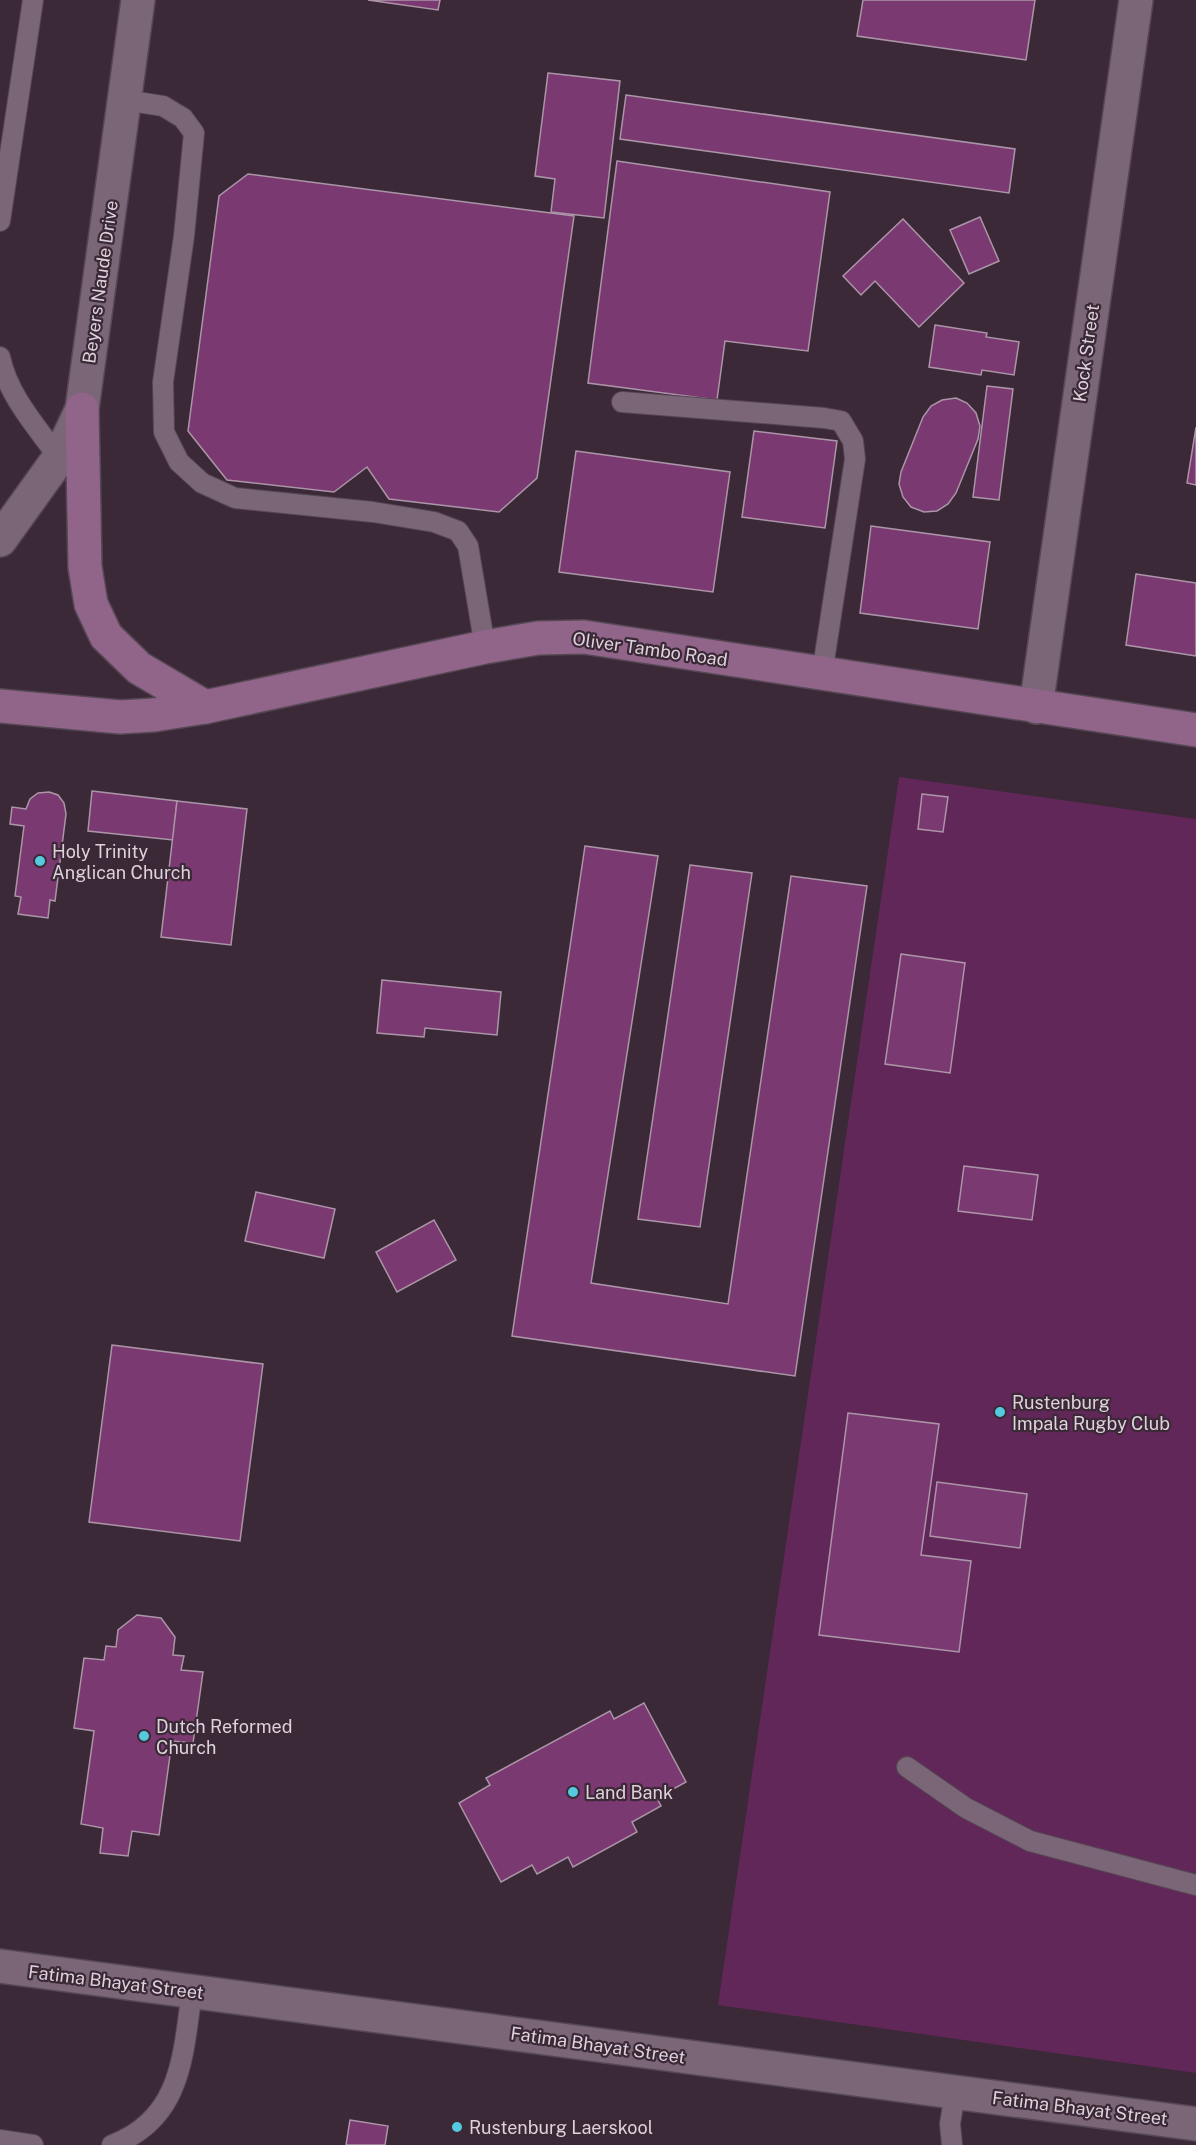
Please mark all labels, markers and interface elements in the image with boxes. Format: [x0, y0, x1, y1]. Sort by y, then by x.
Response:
street label: Beyers Naude Drive [78, 199, 122, 365]
street label: Kock Street [1069, 303, 1103, 403]
street label: Oliver Tambo Road [571, 628, 729, 670]
place label: Holy Trinity Anglican Church [52, 841, 191, 883]
marker: Holy Trinity Anglican Church [33, 854, 47, 868]
place label: Rustenburg Impala Rugby Club [1012, 1392, 1170, 1434]
marker: Rustenburg Impala Rugby Club [993, 1405, 1007, 1419]
place label: Dutch Reformed Church [156, 1716, 293, 1758]
marker: Dutch Reformed Church [137, 1729, 151, 1743]
place label: Land Bank [585, 1782, 673, 1803]
marker: Land Bank [566, 1785, 580, 1799]
street label: Fatima Bhayat Street [27, 1961, 205, 2003]
street label: Fatima Bhayat Street [509, 2022, 687, 2068]
street label: Fatima Bhayat Street [991, 2087, 1169, 2129]
place label: Rustenburg Laerskool [469, 2117, 653, 2138]
marker: Rustenburg Laerskool [450, 2120, 464, 2134]

